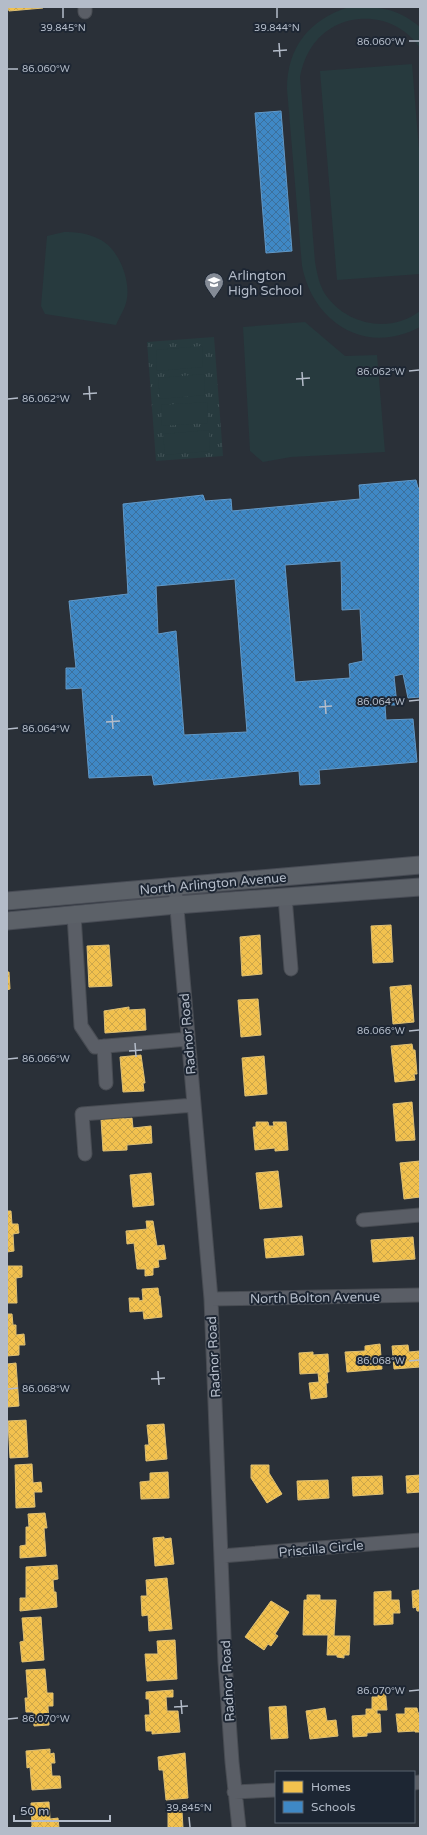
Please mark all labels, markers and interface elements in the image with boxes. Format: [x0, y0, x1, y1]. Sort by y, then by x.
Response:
text: 39.845°N [40, 22, 86, 34]
text: 39.844°N [254, 22, 300, 34]
text: 86.060°W [357, 36, 405, 48]
text: 86.060°W [22, 63, 70, 75]
place label: Arlington High School [228, 268, 302, 299]
school or university icon: Arlington High School [203, 271, 225, 299]
text: 86.062°W [357, 366, 405, 378]
text: 86.062°W [22, 393, 70, 405]
text: 86.064°W [357, 696, 405, 708]
text: 86.064°W [22, 723, 70, 735]
street label: North Arlington Avenue [139, 870, 287, 898]
street label: Radnor Road [176, 993, 200, 1075]
text: 86.066°W [357, 1025, 405, 1037]
text: 86.066°W [22, 1053, 70, 1065]
street label: North Bolton Avenue [250, 1289, 380, 1307]
street label: Radnor Road [204, 1316, 224, 1398]
text: 86.068°W [357, 1355, 405, 1367]
text: 86.068°W [22, 1383, 70, 1395]
street label: Priscilla Circle [278, 1537, 364, 1561]
street label: Radnor Road [218, 1640, 238, 1722]
text: 86.070°W [357, 1685, 405, 1697]
text: 86.070°W [22, 1713, 70, 1725]
legend [275, 1771, 415, 1823]
text: Homes [311, 1780, 351, 1794]
scale bar [14, 1797, 110, 1823]
text: Schools [311, 1800, 356, 1814]
text: 39.845°N [166, 1802, 212, 1814]
text: 50 m [20, 1804, 49, 1818]

